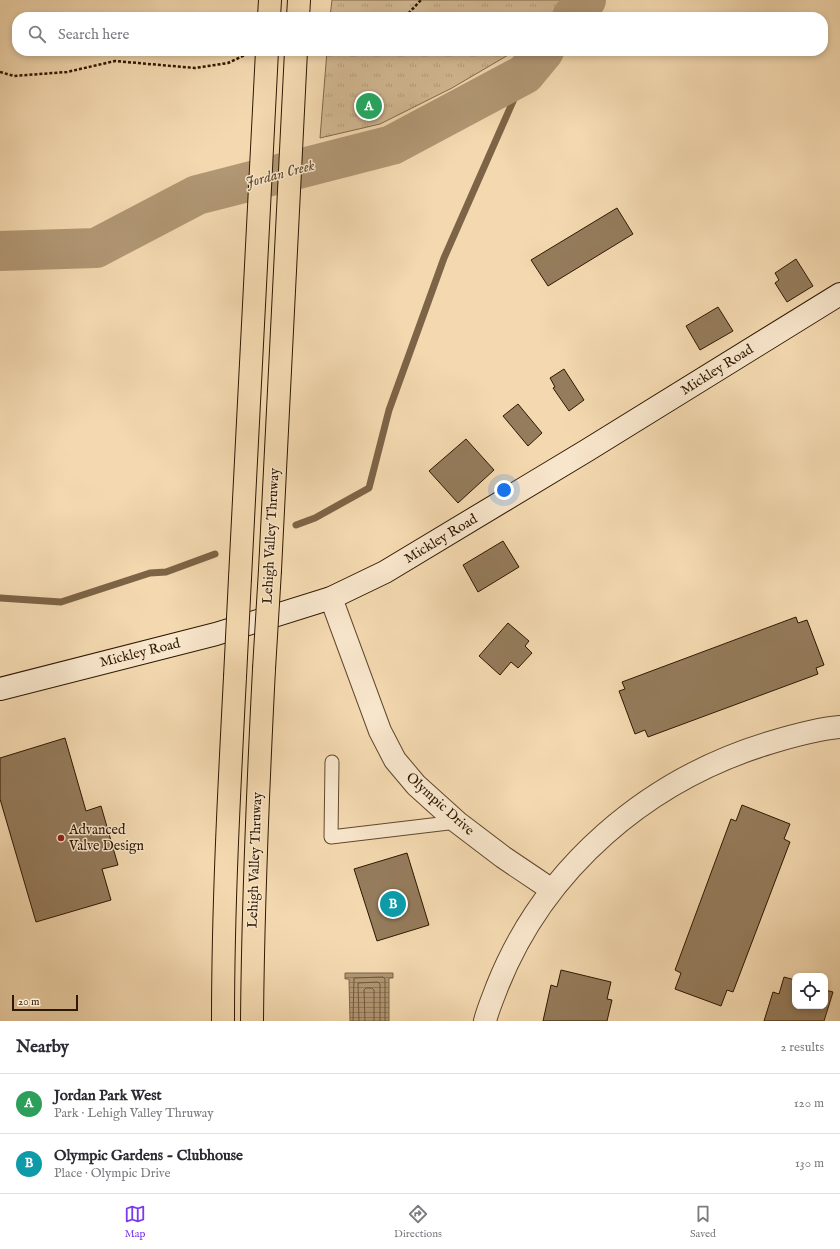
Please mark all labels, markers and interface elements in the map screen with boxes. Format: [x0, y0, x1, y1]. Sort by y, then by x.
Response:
search box [12, 12, 828, 56]
icon: search [26, 23, 48, 45]
text: Search here [58, 25, 129, 44]
pin: A [356, 91, 382, 121]
water label: Jordan Creek [243, 156, 317, 192]
street label: Mickley Road [677, 340, 757, 399]
street label: Lehigh Valley Thruway [258, 467, 284, 604]
your location [494, 480, 514, 500]
street label: Mickley Road [401, 510, 481, 568]
street label: Mickley Road [98, 634, 183, 672]
street label: Olympic Drive [402, 769, 478, 840]
street label: Lehigh Valley Thruway [244, 792, 266, 928]
place label: Advanced Valve Design [68, 821, 145, 855]
marker: Advanced Valve Design [56, 833, 66, 843]
pin: B [380, 889, 406, 919]
map controls [792, 973, 828, 1009]
button: locate [792, 973, 828, 1009]
scale bar [12, 993, 78, 1012]
text: 20 m [18, 995, 39, 1009]
text: Nearby [16, 1037, 69, 1058]
text: 2 results [780, 1039, 824, 1056]
text: Jordan Park West [54, 1086, 162, 1105]
text: A [25, 1095, 33, 1112]
text: 120 m [794, 1095, 824, 1112]
text: Park · Lehigh Valley Thruway [54, 1105, 214, 1122]
text: Olympic Gardens - Clubhouse [54, 1146, 243, 1165]
text: B [25, 1155, 33, 1172]
text: 130 m [795, 1155, 824, 1172]
text: Place · Olympic Drive [54, 1165, 171, 1182]
tab: Map [124, 1203, 146, 1241]
tab: Directions [394, 1203, 442, 1241]
tab: Saved [690, 1203, 716, 1241]

